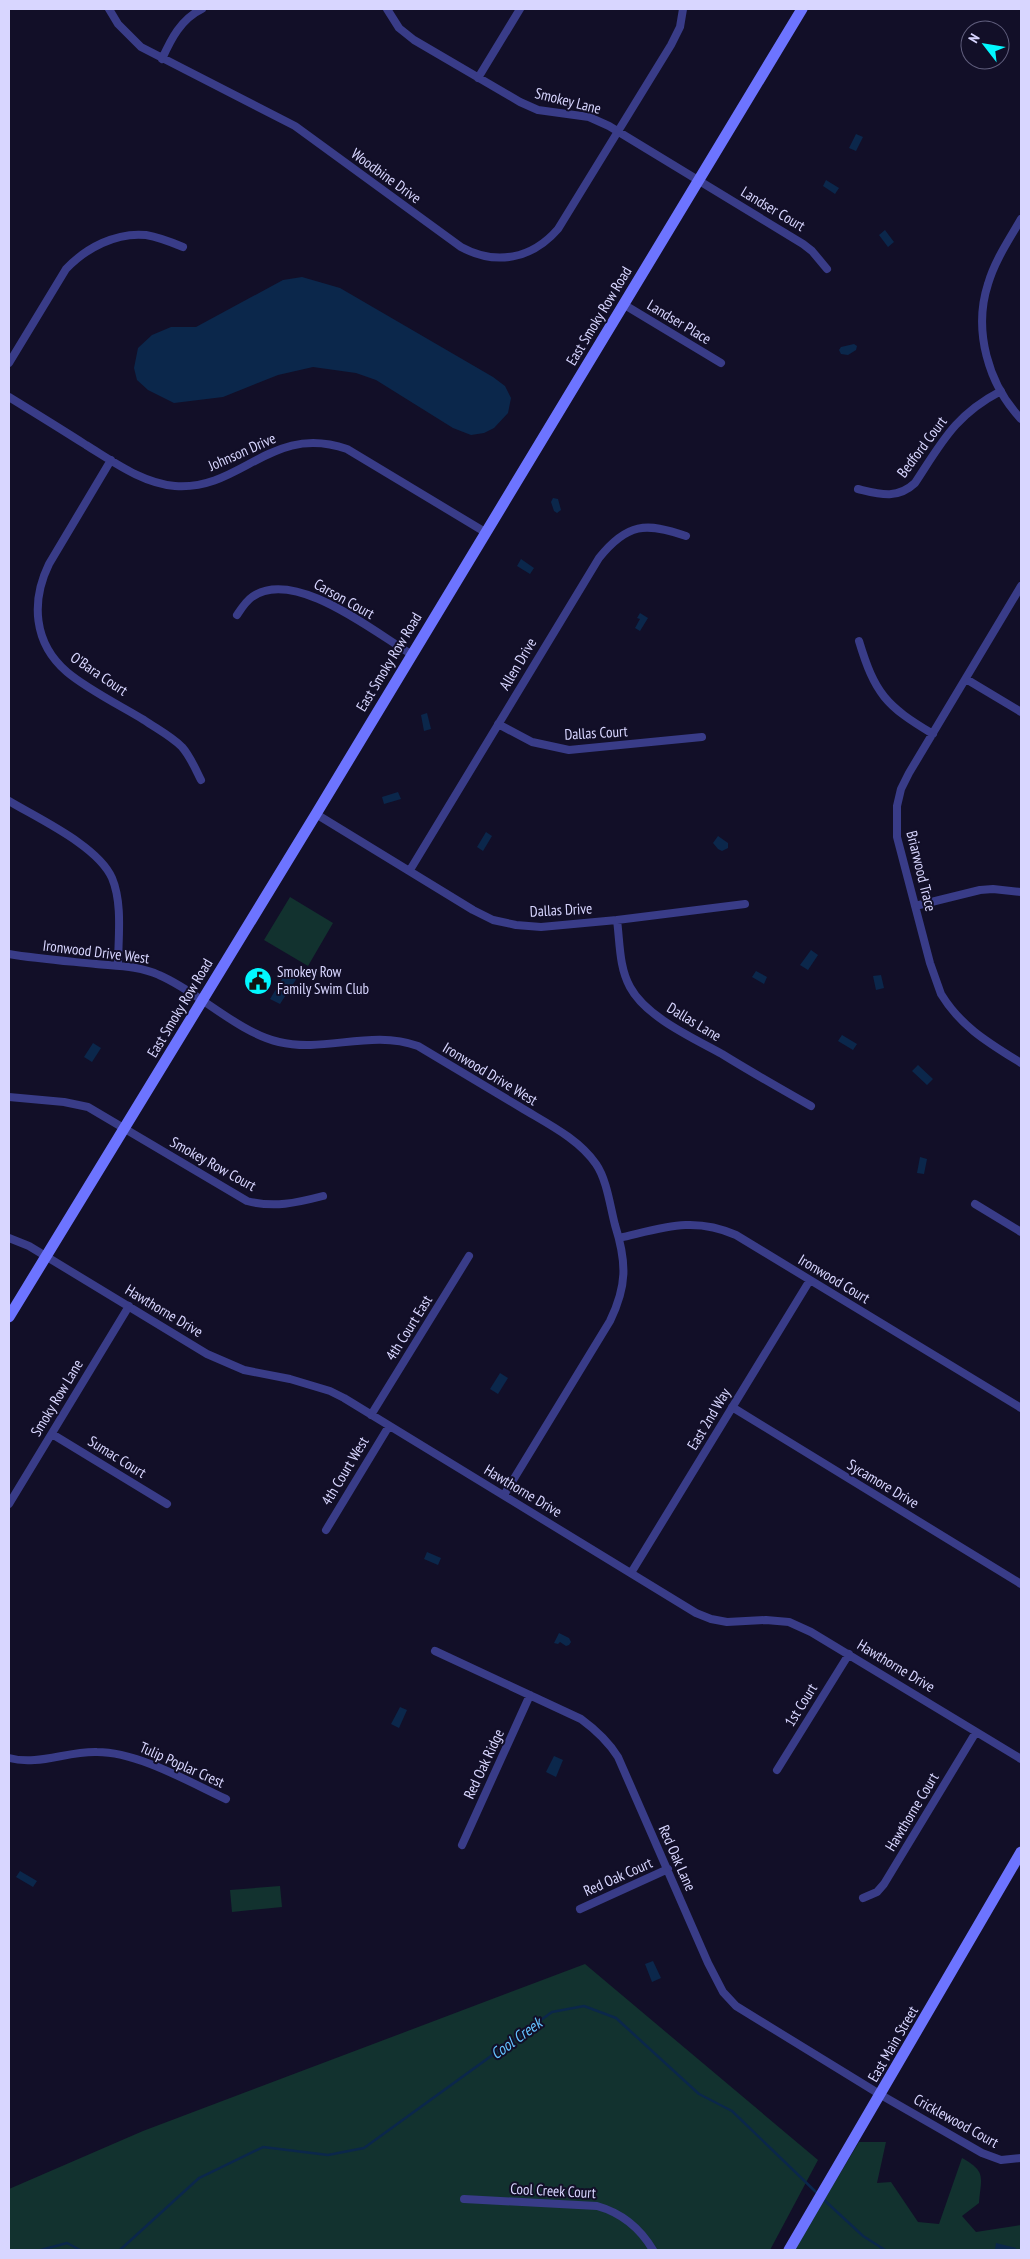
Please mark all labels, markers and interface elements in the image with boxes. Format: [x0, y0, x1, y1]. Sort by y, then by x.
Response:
north arrow [960, 20, 1010, 70]
text: N [964, 30, 984, 46]
street label: Smokey Lane [533, 83, 603, 118]
street label: Woodbine Drive [348, 144, 425, 207]
street label: Landser Court [738, 182, 809, 235]
street label: East Smoky Row Road [562, 263, 636, 369]
street label: Landser Place [644, 295, 715, 348]
street label: Bedford Court [892, 412, 951, 481]
street label: Johnson Drive [204, 428, 278, 475]
street label: Carson Court [311, 574, 378, 623]
street label: East Smoky Row Road [352, 609, 426, 715]
street label: Allen Drive [495, 634, 540, 693]
street label: O'Bara Court [67, 648, 131, 700]
street label: Dallas Court [564, 721, 628, 744]
street label: Briarwood Trace [902, 829, 941, 913]
street label: Dallas Drive [529, 898, 593, 921]
street label: Ironwood Drive West [42, 936, 150, 967]
street label: East Smoky Row Road [143, 955, 217, 1061]
place label: Smokey Row Family Swim Club [277, 962, 369, 998]
public building icon: Smokey Row Family Swim Club [243, 966, 273, 996]
street label: Dallas Lane [664, 998, 725, 1045]
street label: Ironwood Drive West [439, 1038, 541, 1109]
street label: Smokey Row Court [167, 1132, 260, 1195]
street label: Ironwood Court [795, 1250, 873, 1307]
street label: Hawthorne Drive [122, 1280, 207, 1341]
street label: 4th Court East [381, 1292, 436, 1364]
street label: Smoky Row Lane [26, 1356, 87, 1440]
street label: East 2nd Way [683, 1384, 735, 1453]
street label: Sumac Court [85, 1431, 150, 1482]
street label: 4th Court West [317, 1433, 372, 1508]
street label: Sycamore Drive [844, 1455, 923, 1512]
street label: Hawthorne Drive [481, 1460, 566, 1521]
street label: Hawthorne Drive [854, 1635, 939, 1696]
street label: 1st Court [780, 1680, 821, 1730]
street label: Red Oak Ridge [459, 1726, 508, 1802]
street label: Tulip Poplar Crest [137, 1737, 227, 1792]
street label: Hawthorne Court [881, 1769, 942, 1854]
street label: Red Oak Lane [655, 1822, 700, 1894]
street label: Red Oak Court [580, 1853, 655, 1900]
street label: East Main Street [863, 2002, 922, 2085]
water label: Cool Creek [486, 2012, 547, 2063]
street label: Cricklewood Court [910, 2089, 1002, 2152]
street label: Cool Creek Court [510, 2179, 596, 2202]

